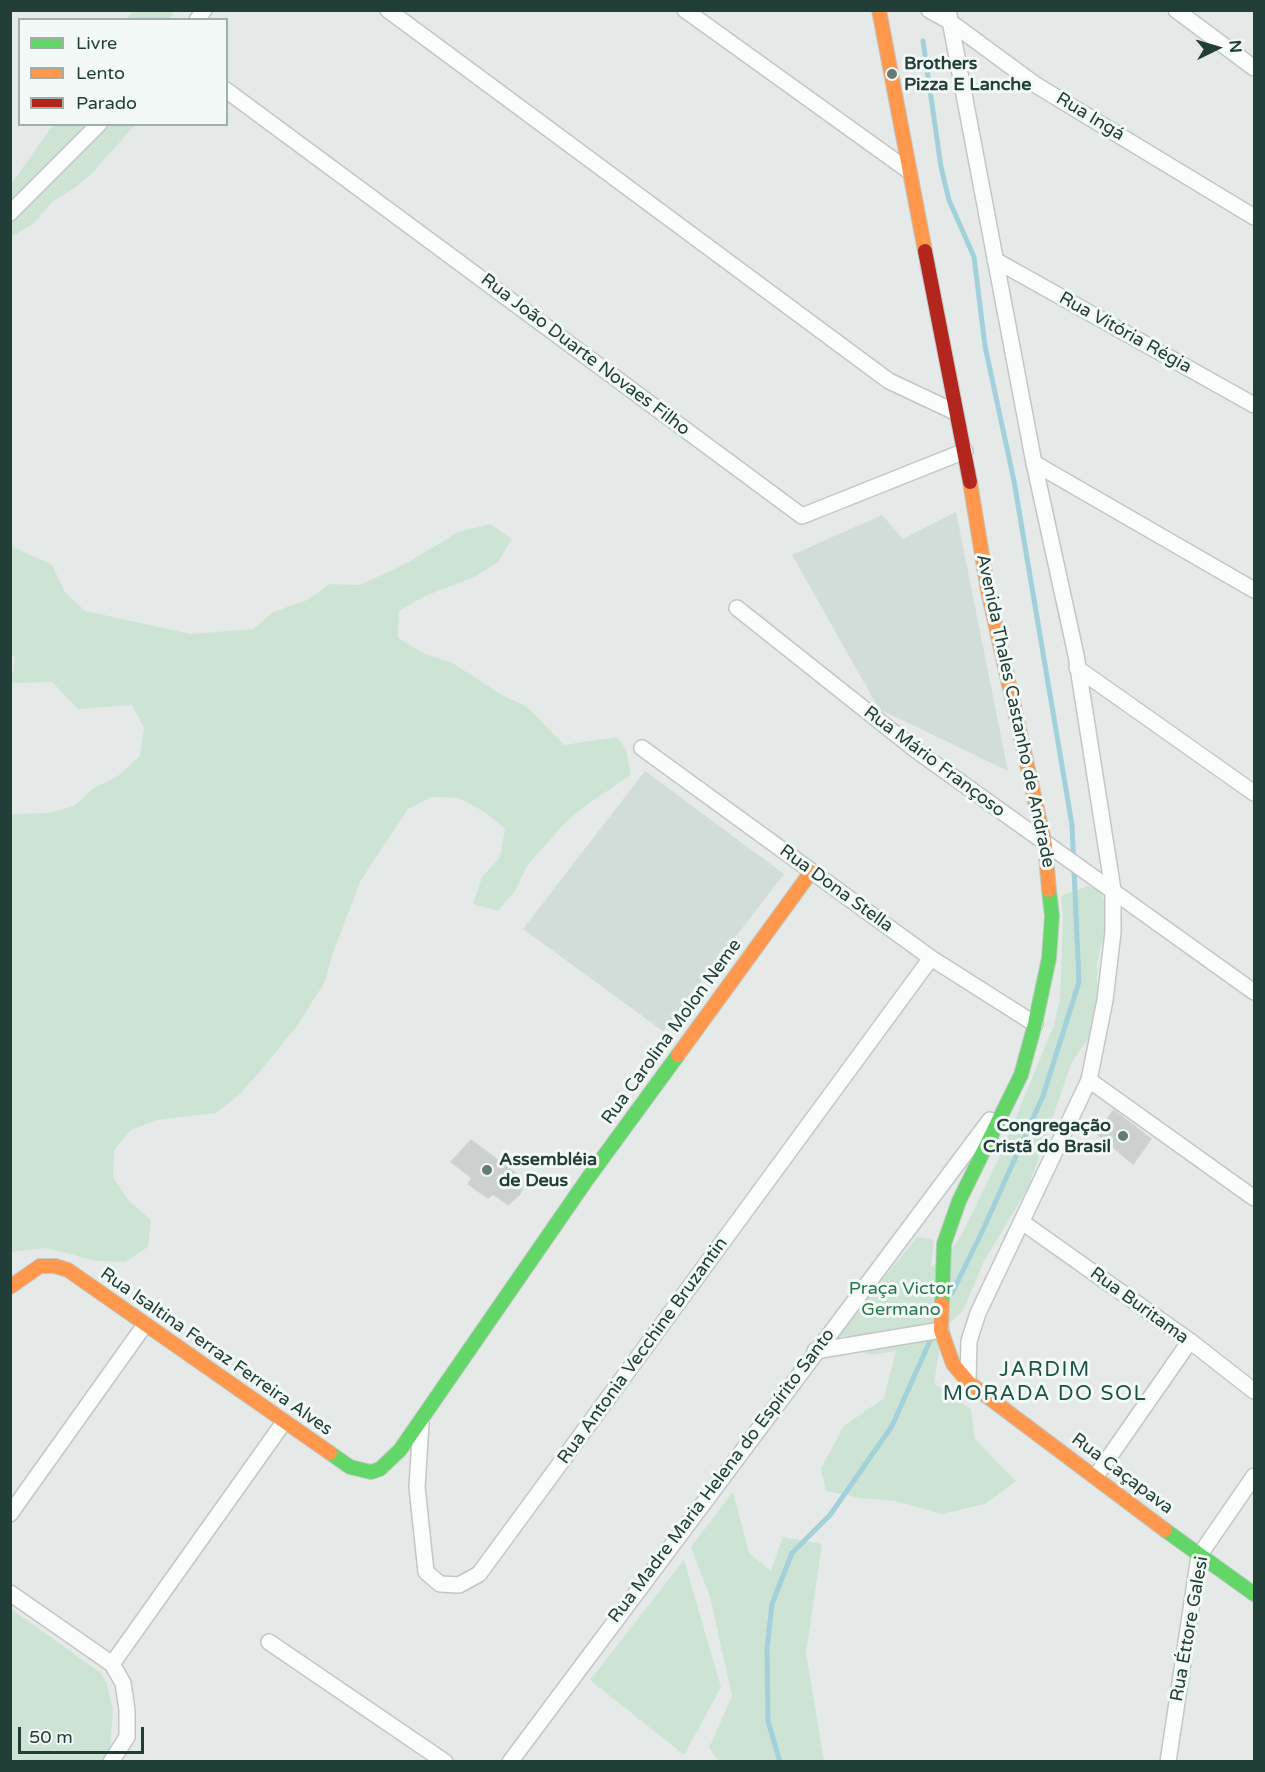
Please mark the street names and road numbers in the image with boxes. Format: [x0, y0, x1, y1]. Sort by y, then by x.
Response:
street label: Rua Ingá [1052, 88, 1128, 146]
street label: Rua João Duarte Novaes Filho [476, 269, 694, 441]
street label: Rua Vitória Régia [1055, 288, 1195, 378]
street label: Avenida Thales Castanho de Andrade [971, 552, 1059, 870]
street label: Rua Mário Françoso [859, 702, 1009, 822]
street label: Rua Dona Stella [775, 841, 897, 937]
street label: Rua Carolina Molon Neme [598, 935, 746, 1129]
street label: Rua Antonia Vecchine Bruzantin [553, 1233, 733, 1469]
street label: Rua Isaltina Ferraz Ferreira Alves [96, 1263, 336, 1441]
street label: Rua Buritama [1085, 1263, 1193, 1349]
street label: Rua Madre Maria Helena do Espírito Santo [604, 1325, 840, 1627]
street label: Rua Caçapava [1067, 1429, 1177, 1519]
street label: Rua Éttore Galesi [1167, 1555, 1213, 1703]

